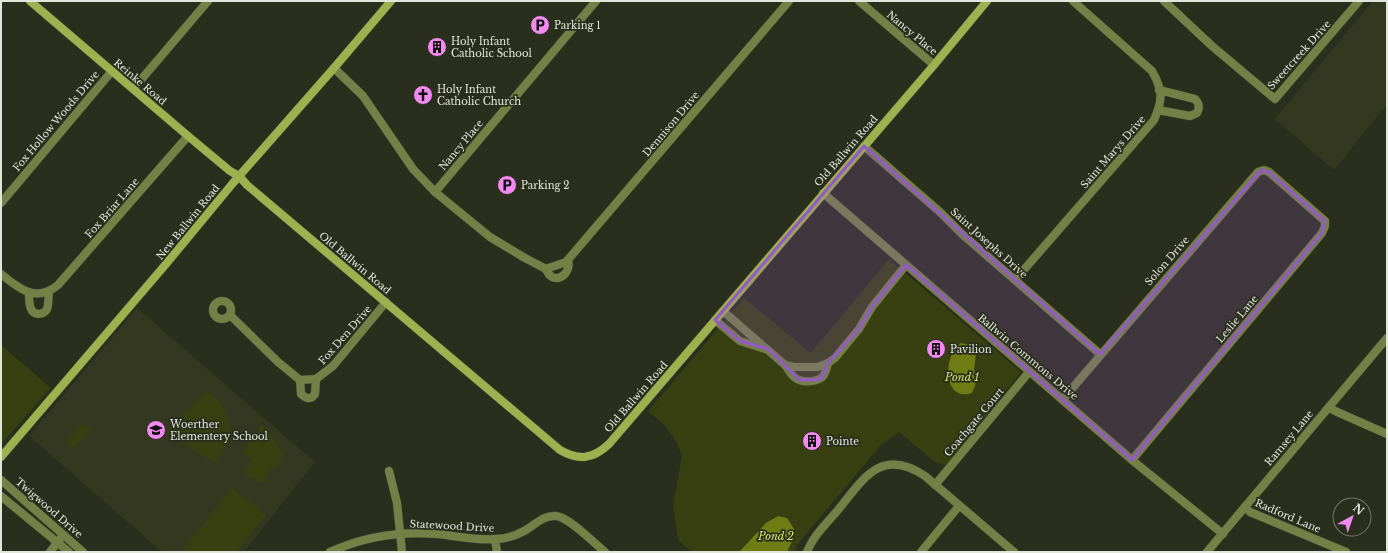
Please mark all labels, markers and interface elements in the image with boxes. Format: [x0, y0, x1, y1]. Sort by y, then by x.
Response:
street label: Nancy Place [884, 8, 940, 58]
parking icon: Parking 1 [529, 14, 551, 36]
street label: Sweetcreek Drive [1264, 17, 1334, 92]
place label: Parking 1 [554, 19, 601, 32]
place label: Holy Infant Catholic School [451, 35, 532, 60]
building icon: Holy Infant Catholic School [426, 36, 448, 58]
street label: Reinke Road [111, 56, 169, 108]
street label: Fox Hollow Woods Drive [10, 68, 102, 174]
place label: Holy Infant Catholic Church [437, 83, 521, 108]
church icon: Holy Infant Catholic Church [412, 84, 434, 106]
street label: Dennison Drive [640, 89, 702, 159]
street label: Old Ballwin Road [812, 113, 881, 189]
street label: Saint Marys Drive [1078, 113, 1148, 191]
street label: Nancy Place [436, 117, 486, 173]
parking icon: Parking 2 [496, 174, 518, 196]
street label: Fox Briar Lane [82, 175, 142, 241]
place label: Parking 2 [521, 179, 569, 192]
street label: New Ballwin Road [154, 181, 223, 262]
street label: Saint Josephs Drive [948, 205, 1030, 281]
street label: Old Ballwin Road [316, 229, 394, 297]
street label: Solon Drive [1142, 233, 1192, 288]
street label: Leslie Lane [1213, 292, 1261, 345]
street label: Fox Den Drive [316, 302, 374, 367]
street label: Ballwin Commons Drive [975, 311, 1081, 403]
building icon: Pavilion [925, 338, 947, 360]
place label: Pavilion [950, 343, 992, 356]
street label: Old Ballwin Road [602, 359, 671, 435]
water label: Pond 1 [944, 370, 979, 384]
street label: Coachgate Court [941, 385, 1007, 459]
street label: Ramsey Lane [1262, 407, 1316, 468]
place label: Woerther Elementery School [169, 418, 268, 443]
school or university icon: Woerther Elementery School [145, 419, 167, 441]
building icon: Pointe [801, 430, 823, 452]
place label: Pointe [826, 435, 859, 448]
street label: Twigwood Drive [13, 475, 85, 541]
street label: Radford Lane [1253, 496, 1323, 536]
north arrow [1332, 497, 1372, 537]
text: N [1350, 501, 1367, 518]
street label: Statewood Drive [409, 517, 495, 535]
water label: Pond 2 [757, 529, 794, 543]

